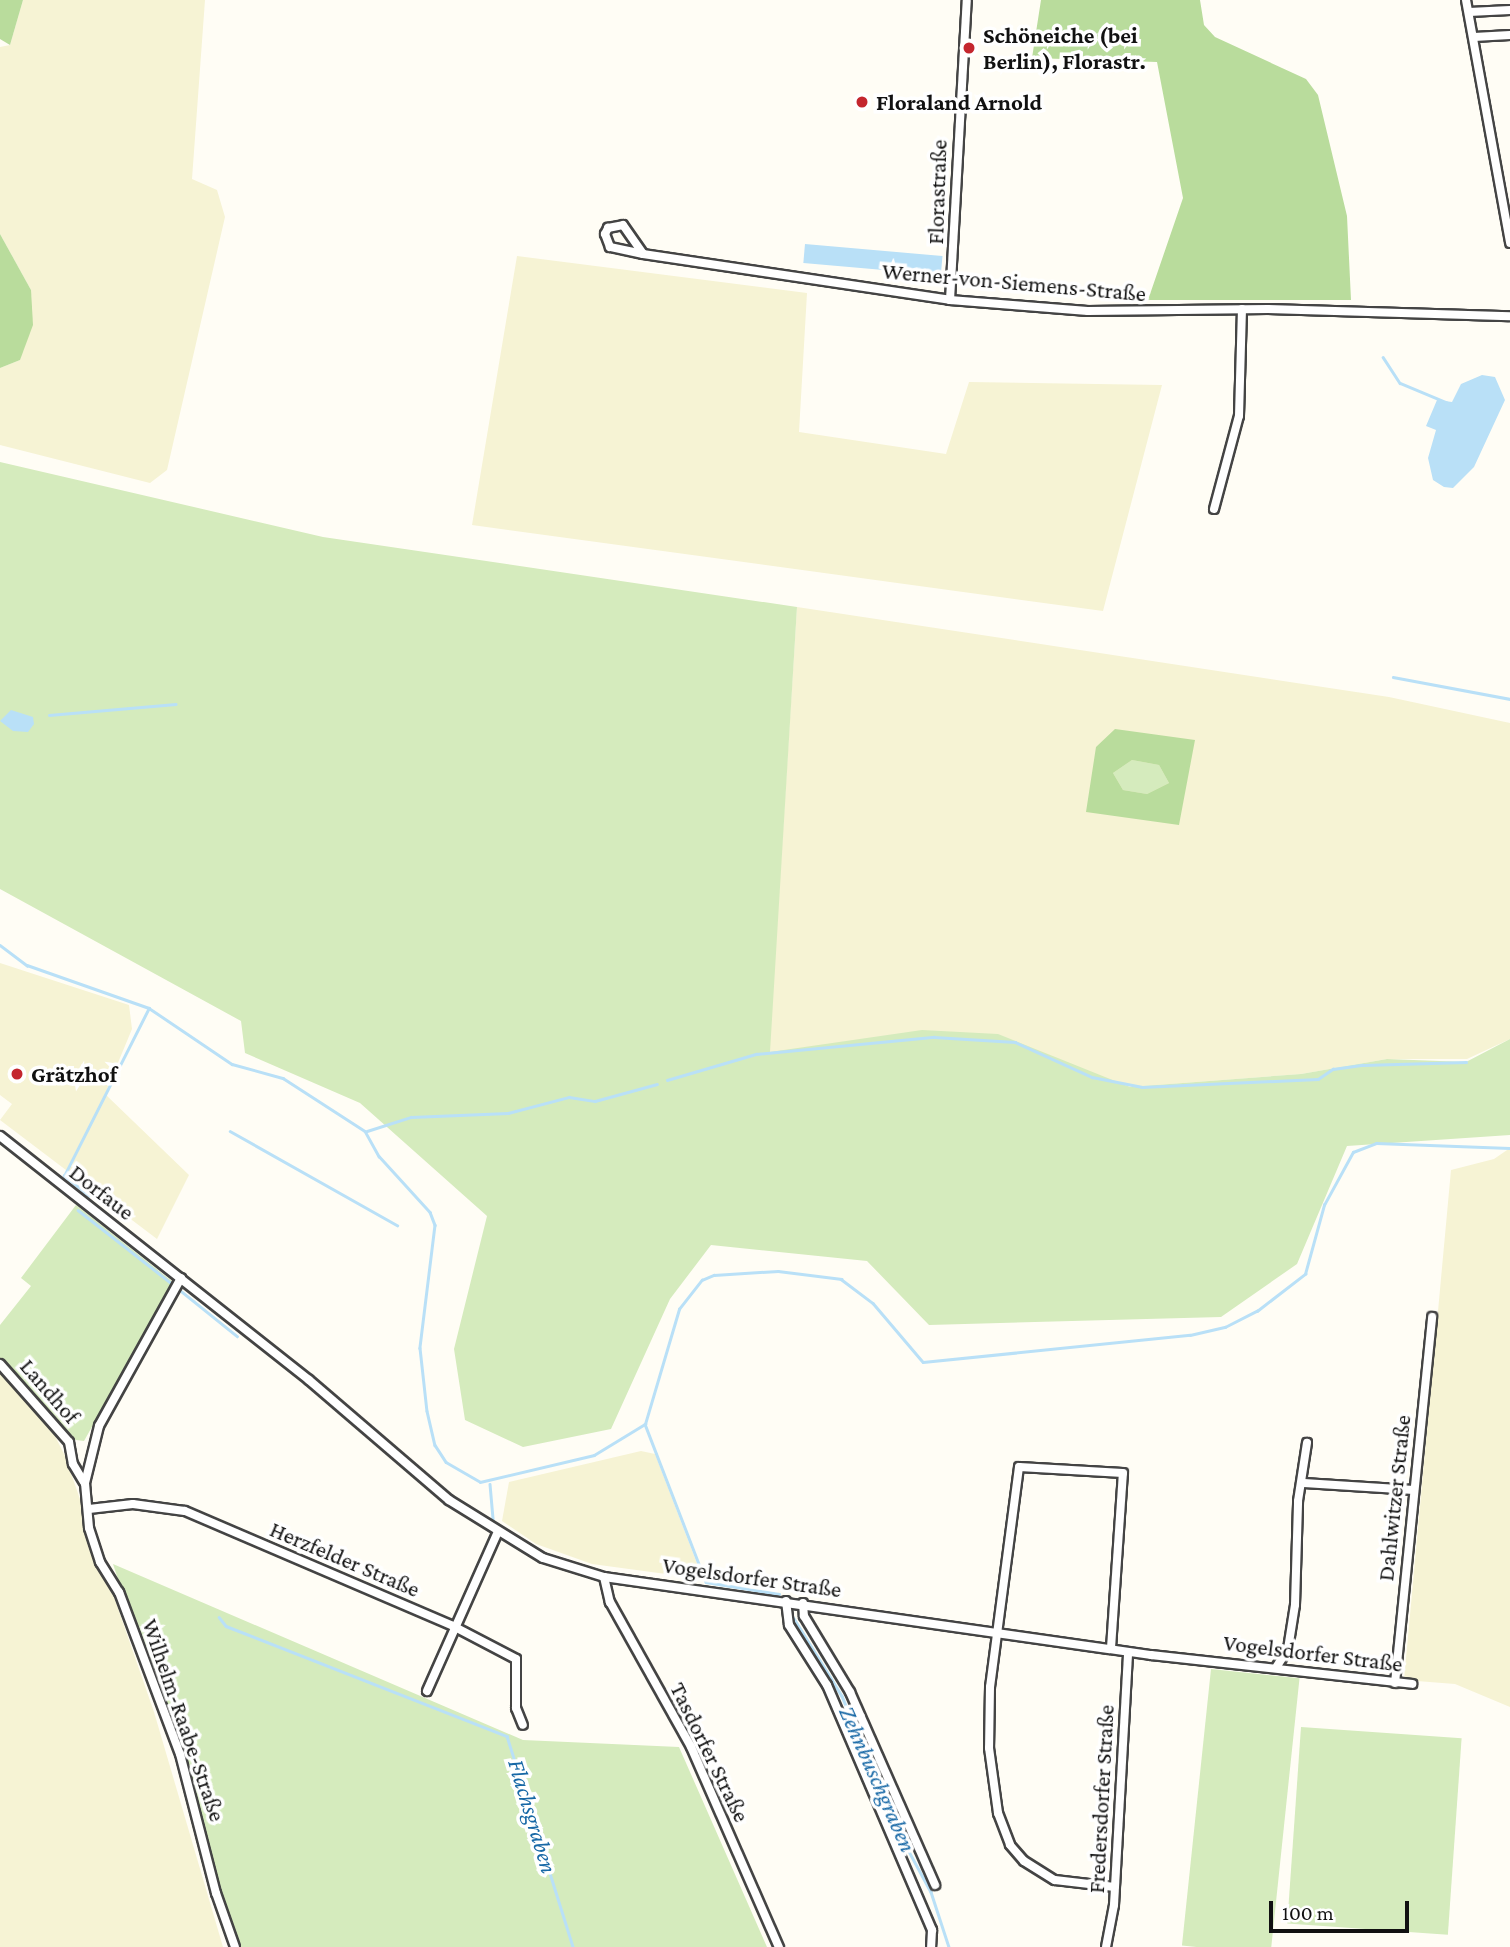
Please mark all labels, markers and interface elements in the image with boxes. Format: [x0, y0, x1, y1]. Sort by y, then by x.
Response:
place label: Schöneiche (bei Berlin), Florastr. [983, 21, 1146, 75]
marker: Schöneiche (bei Berlin), Florastr. [961, 40, 977, 56]
place label: Floraland Arnold [876, 88, 1042, 116]
marker: Floraland Arnold [854, 94, 870, 110]
street label: Florastraße [921, 139, 953, 245]
street label: Werner-von-Siemens-Straße [881, 257, 1147, 307]
place label: Grätzhof [31, 1060, 117, 1088]
marker: Grätzhof [9, 1066, 25, 1082]
street label: Dorfaue [64, 1158, 140, 1226]
street label: Landhof [14, 1353, 86, 1429]
street label: Dahlwitzer Straße [1372, 1414, 1416, 1582]
street label: Herzfelder Straße [266, 1515, 424, 1603]
street label: Vogelsdorfer Straße [661, 1551, 843, 1603]
street label: Wilhelm-Raabe-Straße [136, 1615, 232, 1825]
street label: Vogelsdorfer Straße [1222, 1628, 1404, 1678]
street label: Tasdorfer Straße [664, 1678, 756, 1826]
water label: Zehnbuschgraben [833, 1701, 923, 1857]
street label: Fredersdorfer Straße [1082, 1704, 1120, 1894]
water label: Flachsgraben [502, 1755, 564, 1877]
scale bar [1272, 1888, 1412, 1932]
text: 100 m [1282, 1901, 1334, 1925]

